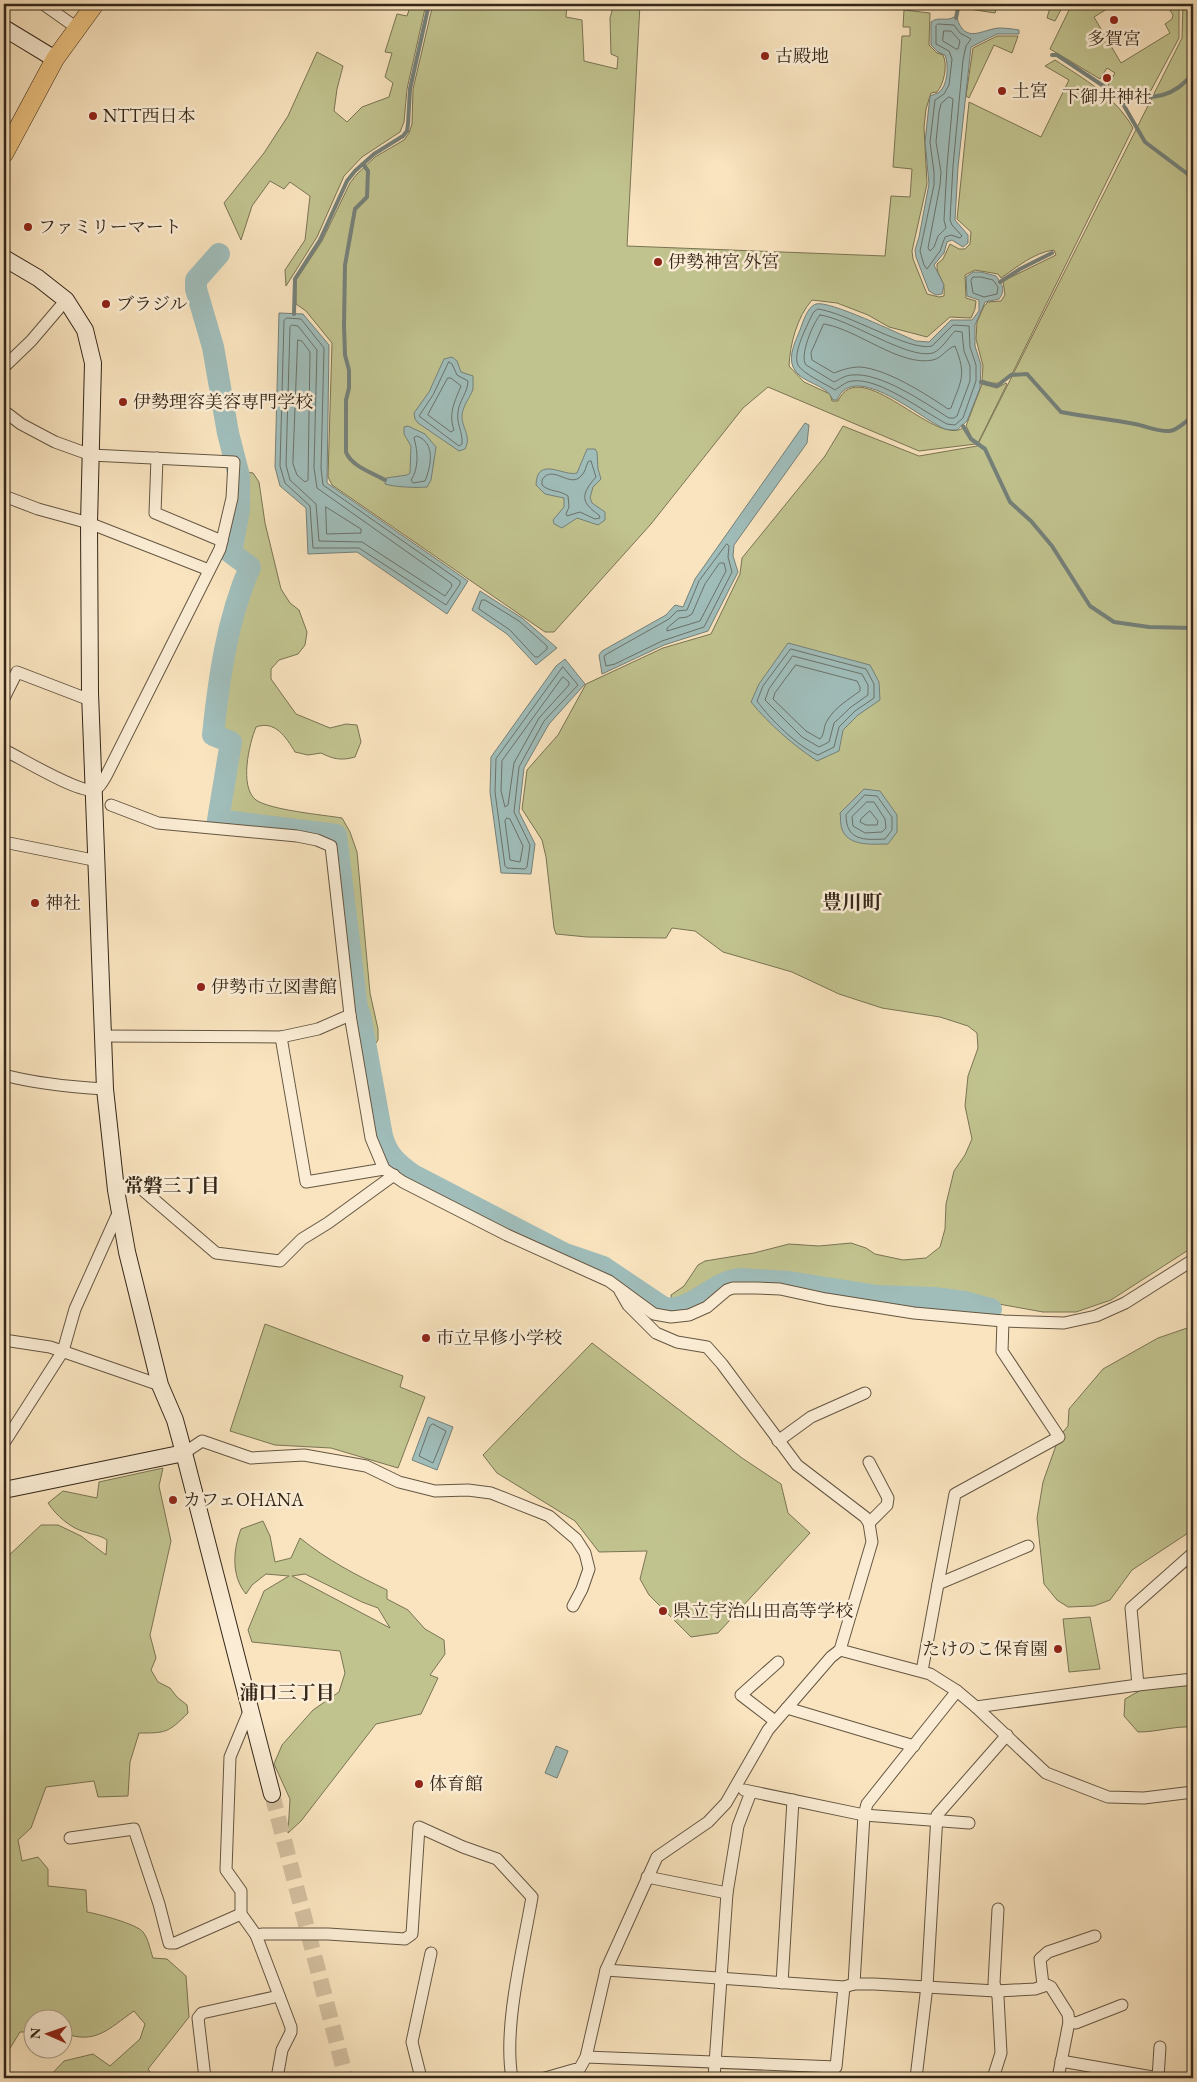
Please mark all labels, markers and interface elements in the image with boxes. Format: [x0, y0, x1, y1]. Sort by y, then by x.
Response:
marker: 多賀宮 [1108, 14, 1120, 26]
place label: 多賀宮 [1087, 27, 1141, 50]
place label: 古殿地 [775, 44, 829, 67]
marker: 古殿地 [759, 50, 771, 62]
marker: 下御井神社 [1101, 72, 1113, 84]
place label: 土宮 [1012, 79, 1048, 102]
marker: 土宮 [996, 85, 1008, 97]
place label: 下御井神社 [1062, 85, 1152, 108]
place label: NTT西日本 [103, 104, 195, 127]
marker: NTT西日本 [87, 110, 99, 122]
place label: ファミリーマート [38, 215, 182, 238]
marker: ファミリーマート [22, 221, 34, 233]
place label: 伊勢神宮 外宮 [668, 250, 780, 273]
marker: 伊勢神宮 外宮 [652, 256, 664, 268]
place label: ブラジル [116, 292, 188, 315]
marker: ブラジル [100, 298, 112, 310]
place label: 伊勢理容美容専門学校 [133, 390, 313, 413]
marker: 伊勢理容美容専門学校 [117, 396, 129, 408]
district label: 豊川町 [822, 889, 883, 915]
place label: 神社 [45, 891, 81, 914]
marker: 神社 [29, 897, 41, 909]
place label: 伊勢市立図書館 [211, 975, 337, 998]
marker: 伊勢市立図書館 [195, 981, 207, 993]
district label: 常磐三丁目 [124, 1173, 220, 1198]
place label: 市立早修小学校 [436, 1326, 562, 1349]
marker: 市立早修小学校 [420, 1332, 432, 1344]
place label: カフェOHANA [183, 1488, 304, 1511]
marker: カフェOHANA [167, 1494, 179, 1506]
place label: 県立宇治山田高等学校 [673, 1599, 853, 1622]
marker: 県立宇治山田高等学校 [657, 1605, 669, 1617]
place label: たけのこ保育園 [922, 1637, 1048, 1660]
marker: たけのこ保育園 [1052, 1643, 1064, 1655]
district label: 浦口三丁目 [239, 1680, 335, 1705]
place label: 体育館 [429, 1772, 483, 1795]
marker: 体育館 [413, 1778, 425, 1790]
north arrow [22, 2010, 72, 2060]
text: N [26, 2027, 44, 2040]

